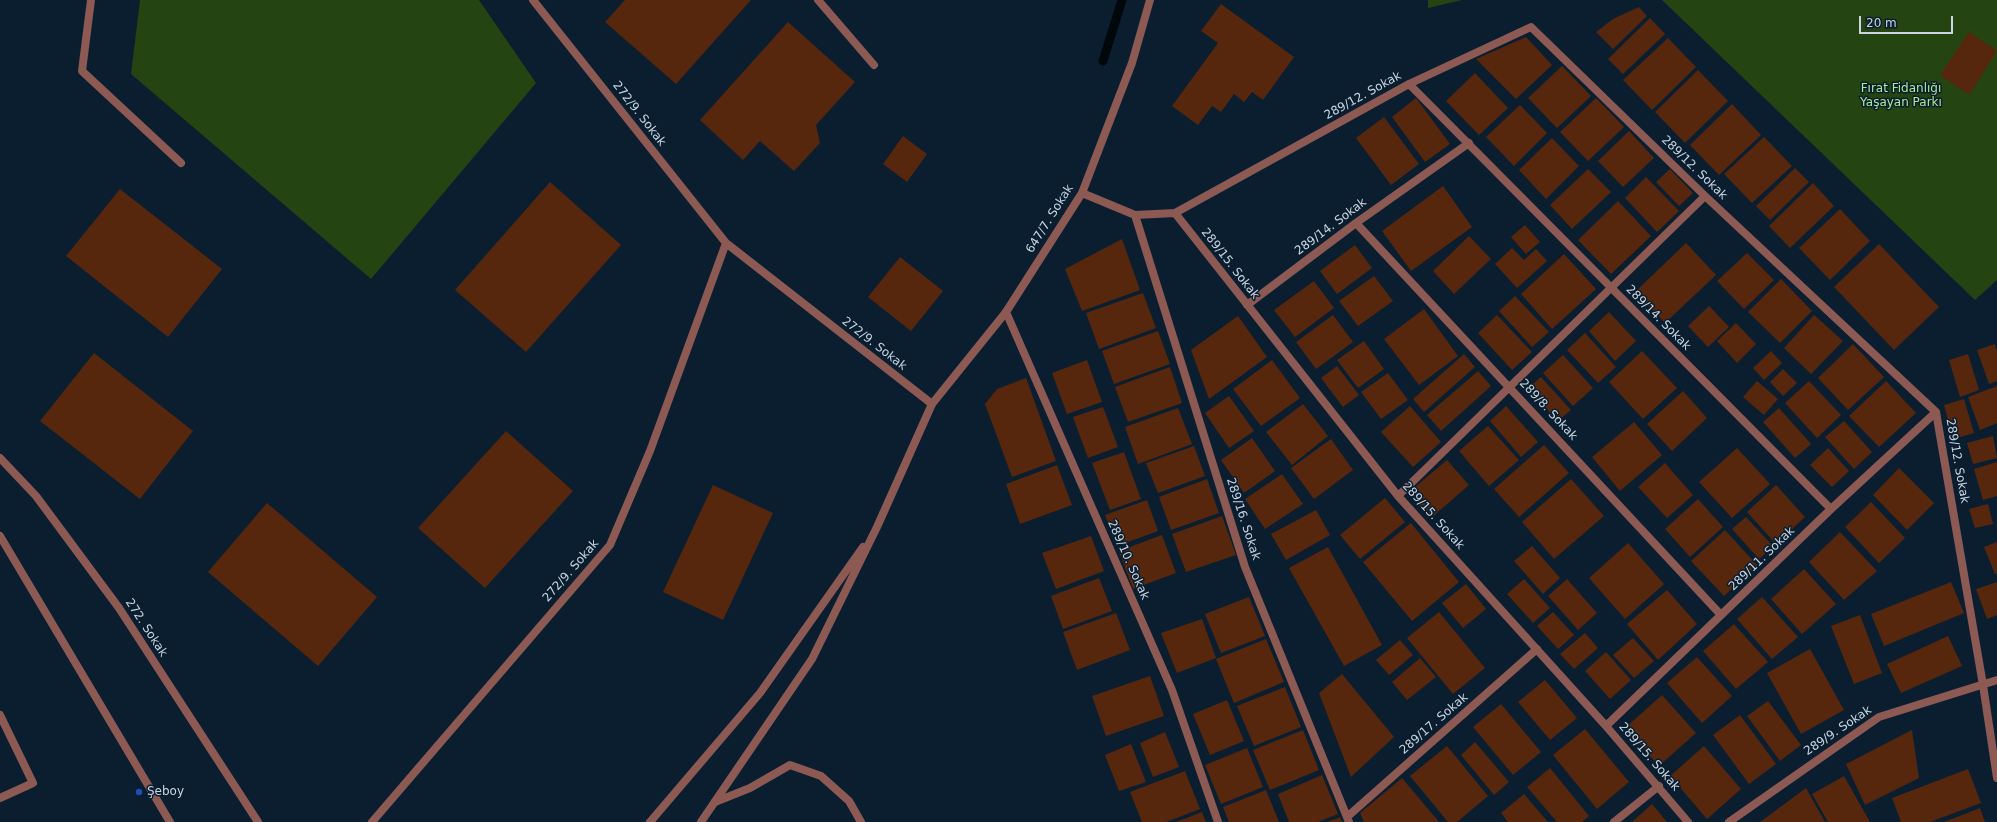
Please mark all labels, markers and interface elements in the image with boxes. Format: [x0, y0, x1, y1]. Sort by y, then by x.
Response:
scale bar [1861, 8, 1955, 34]
text: 20 m [1866, 16, 1897, 30]
street label: 289/12. Sokak [1322, 69, 1404, 123]
street label: 272/9. Sokak [609, 79, 669, 149]
park label: Fırat Fidanlığı Yaşayan Parkı [1860, 82, 1942, 110]
street label: 289/12. Sokak [1658, 133, 1730, 203]
street label: 647/7. Sokak [1023, 182, 1077, 256]
street label: 289/14. Sokak [1292, 195, 1370, 259]
street label: 289/15. Sokak [1198, 226, 1262, 302]
street label: 289/14. Sokak [1623, 283, 1693, 353]
street label: 272/9. Sokak [839, 314, 909, 374]
street label: 289/8. Sokak [1516, 376, 1580, 444]
street label: 289/12. Sokak [1942, 417, 1972, 505]
street label: 289/16. Sokak [1223, 476, 1263, 562]
street label: 289/15. Sokak [1399, 479, 1467, 553]
street label: 289/10. Sokak [1104, 518, 1152, 602]
street label: 289/11. Sokak [1726, 524, 1798, 594]
street label: 272/9. Sokak [540, 537, 602, 605]
street label: 272. Sokak [122, 596, 170, 660]
street label: 289/17. Sokak [1397, 690, 1471, 758]
street label: 289/9. Sokak [1802, 703, 1874, 759]
street label: 289/15. Sokak [1615, 720, 1683, 794]
place label: Şeboy [147, 785, 184, 799]
marker: Şeboy [134, 787, 144, 797]

